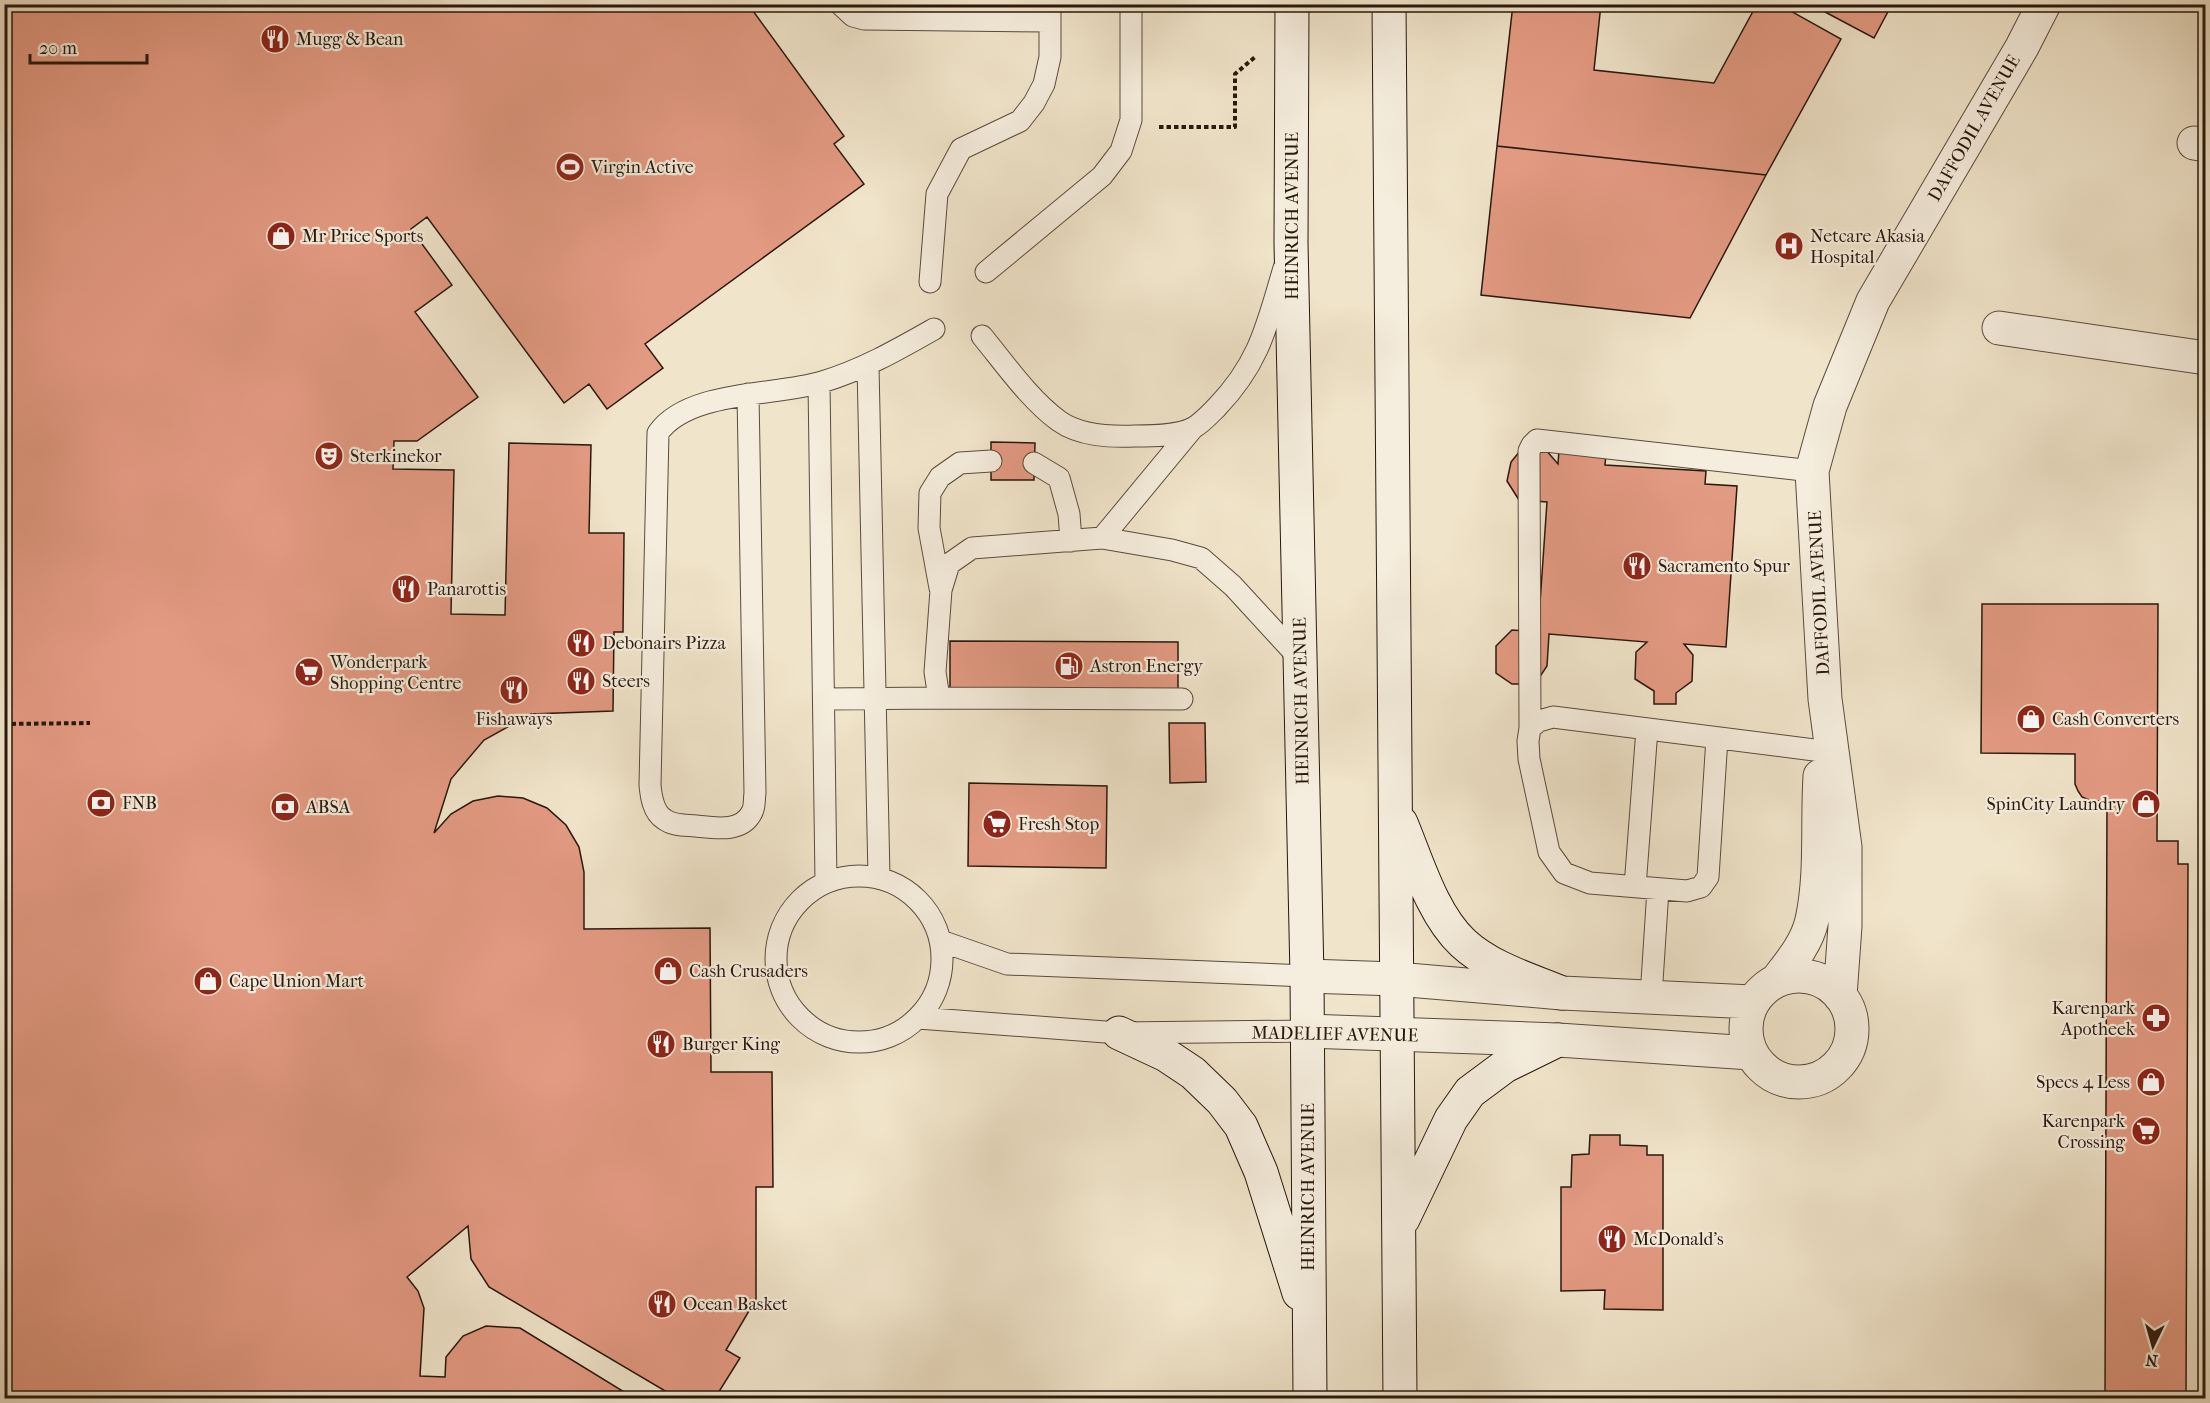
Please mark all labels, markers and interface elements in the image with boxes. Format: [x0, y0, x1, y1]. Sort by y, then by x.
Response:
restaurant icon: Mugg & Bean [259, 23, 291, 55]
scale bar [30, 27, 147, 65]
place label: Mugg & Bean [296, 29, 404, 50]
text: 20 m [39, 38, 77, 59]
street label: DAFFODIL AVENUE [1924, 51, 2025, 205]
street label: HEINRICH AVENUE [1282, 132, 1303, 300]
sports icon: Virgin Active [554, 151, 586, 183]
place label: Virgin Active [590, 157, 694, 178]
shop icon: Mr Price Sports [265, 220, 297, 252]
place label: Mr Price Sports [302, 226, 424, 247]
place label: Netcare Akasia Hospital [1810, 226, 1925, 268]
hospital icon: Netcare Akasia Hospital [1773, 230, 1805, 262]
theatre icon: Sterkinekor [313, 440, 345, 472]
place label: Sterkinekor [350, 446, 442, 467]
street label: DAFFODIL AVENUE [1805, 510, 1834, 676]
restaurant icon: Sacramento Spur [1621, 550, 1653, 582]
place label: Sacramento Spur [1658, 556, 1790, 577]
restaurant icon: Panarottis [390, 573, 422, 605]
place label: Panarottis [427, 579, 507, 600]
street label: HEINRICH AVENUE [1290, 617, 1313, 785]
restaurant icon: Debonairs Pizza [565, 627, 597, 659]
place label: Debonairs Pizza [602, 633, 726, 654]
fuel station icon: Astron Energy [1053, 650, 1085, 682]
place label: Wonderpark Shopping Centre [329, 652, 461, 694]
supermarket icon: Wonderpark Shopping Centre [293, 656, 325, 688]
place label: Astron Energy [1089, 656, 1204, 677]
restaurant icon: Steers [565, 665, 597, 697]
place label: Steers [602, 671, 650, 692]
restaurant icon: Fishaways [498, 674, 530, 706]
shop icon: Cash Converters [2015, 703, 2047, 735]
place label: Fishaways [475, 709, 553, 730]
place label: Cash Converters [2052, 709, 2180, 730]
bank icon: FNB [85, 787, 117, 819]
shop icon: SpinCity Laundry [2130, 788, 2162, 820]
bank icon: ABSA [269, 791, 301, 823]
place label: FNB [122, 793, 157, 814]
place label: SpinCity Laundry [1986, 794, 2126, 815]
place label: ABSA [305, 797, 351, 818]
supermarket icon: Fresh Stop [981, 808, 1013, 840]
place label: Fresh Stop [1018, 814, 1099, 835]
shop icon: Cash Crusaders [652, 955, 684, 987]
place label: Cash Crusaders [689, 961, 808, 982]
shop icon: Cape Union Mart [192, 965, 224, 997]
place label: Cape Union Mart [229, 971, 364, 992]
place label: Karenpark Apotheek [2052, 998, 2136, 1040]
pharmacy icon: Karenpark Apotheek [2140, 1002, 2172, 1034]
street label: MADELIEF AVENUE [1251, 1023, 1419, 1046]
restaurant icon: Burger King [645, 1028, 677, 1060]
place label: Burger King [682, 1034, 780, 1055]
shop icon: Specs 4 Less [2135, 1066, 2167, 1098]
place label: Specs 4 Less [2036, 1072, 2130, 1093]
street label: HEINRICH AVENUE [1298, 1103, 1319, 1271]
place label: Karenpark Crossing [2042, 1111, 2126, 1153]
supermarket icon: Karenpark Crossing [2130, 1115, 2162, 1147]
restaurant icon: McDonald's [1596, 1223, 1628, 1255]
place label: McDonald's [1633, 1229, 1724, 1250]
restaurant icon: Ocean Basket [646, 1288, 678, 1320]
place label: Ocean Basket [683, 1294, 788, 1315]
north arrow [2123, 1316, 2183, 1376]
text: N [2144, 1350, 2159, 1370]

